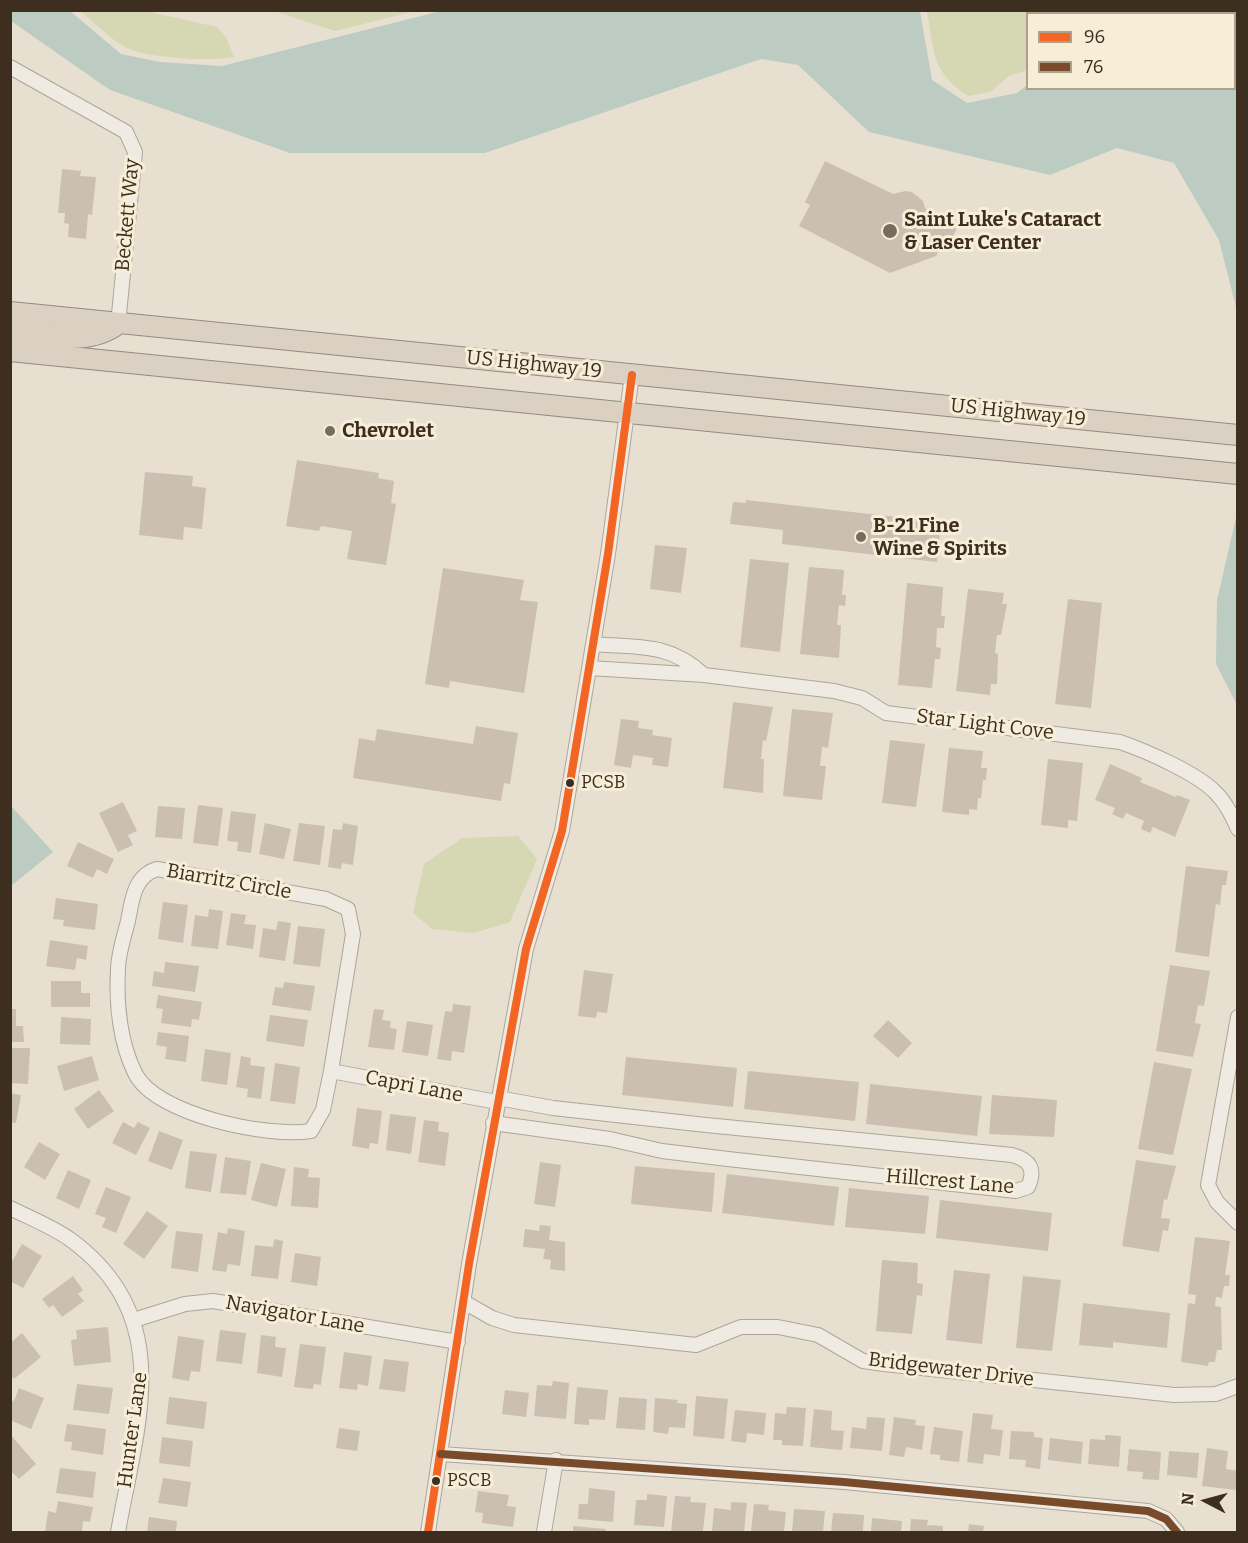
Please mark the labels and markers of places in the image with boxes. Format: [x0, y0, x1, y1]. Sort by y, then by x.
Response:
place label: Saint Luke's Cataract & Laser Center [904, 208, 1101, 255]
marker: Saint Luke's Cataract & Laser Center [881, 222, 899, 240]
place label: Chevrolet [342, 419, 434, 443]
marker: Chevrolet [323, 424, 337, 438]
place label: B-21 Fine Wine & Spirits [873, 514, 1007, 561]
marker: B-21 Fine Wine & Spirits [854, 530, 868, 544]
place label: PCSB [581, 772, 625, 794]
marker: PCSB [564, 777, 576, 789]
place label: PSCB [447, 1470, 492, 1492]
marker: PSCB [430, 1475, 442, 1487]

